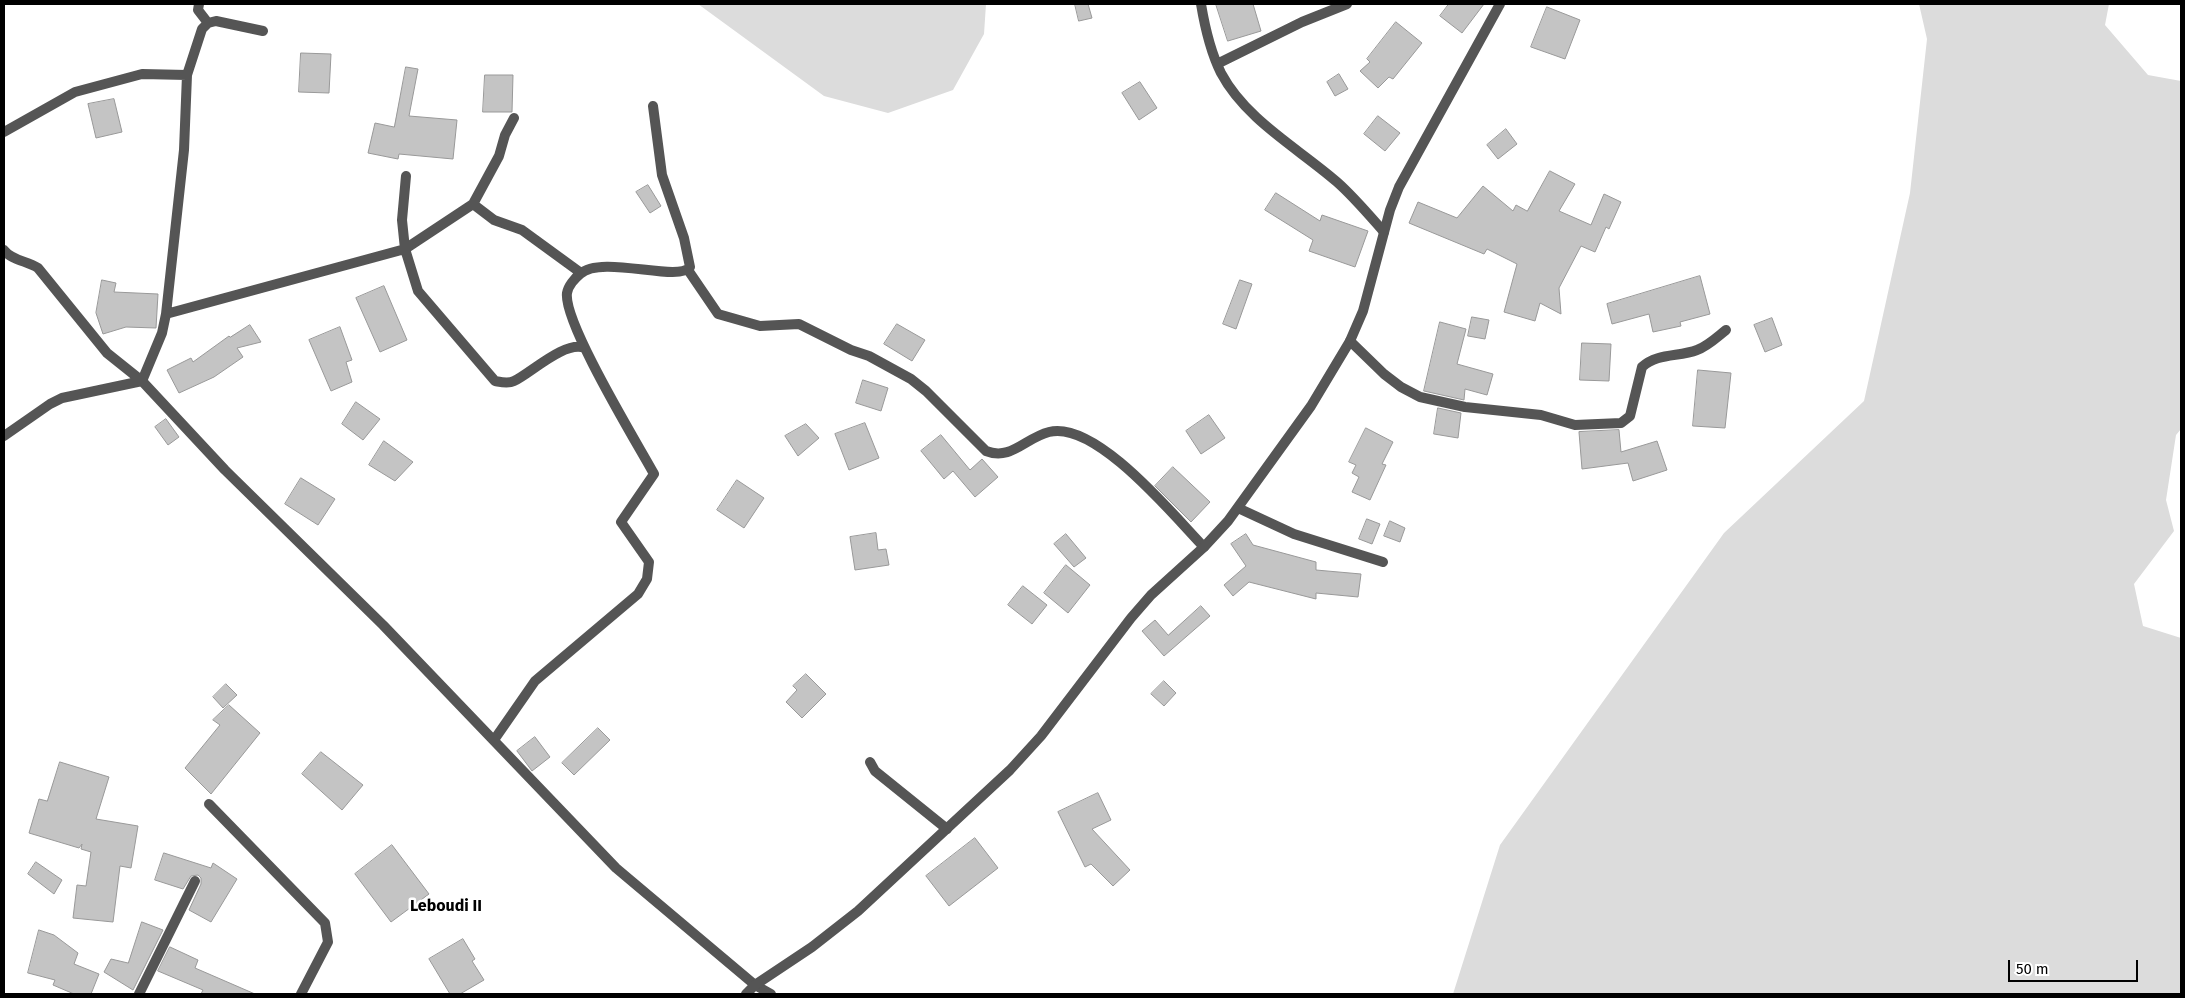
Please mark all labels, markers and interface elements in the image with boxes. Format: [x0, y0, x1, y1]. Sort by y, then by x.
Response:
district label: Leboudi II [410, 897, 482, 917]
scale bar [2010, 950, 2140, 982]
text: 50 m [2016, 960, 2049, 978]

